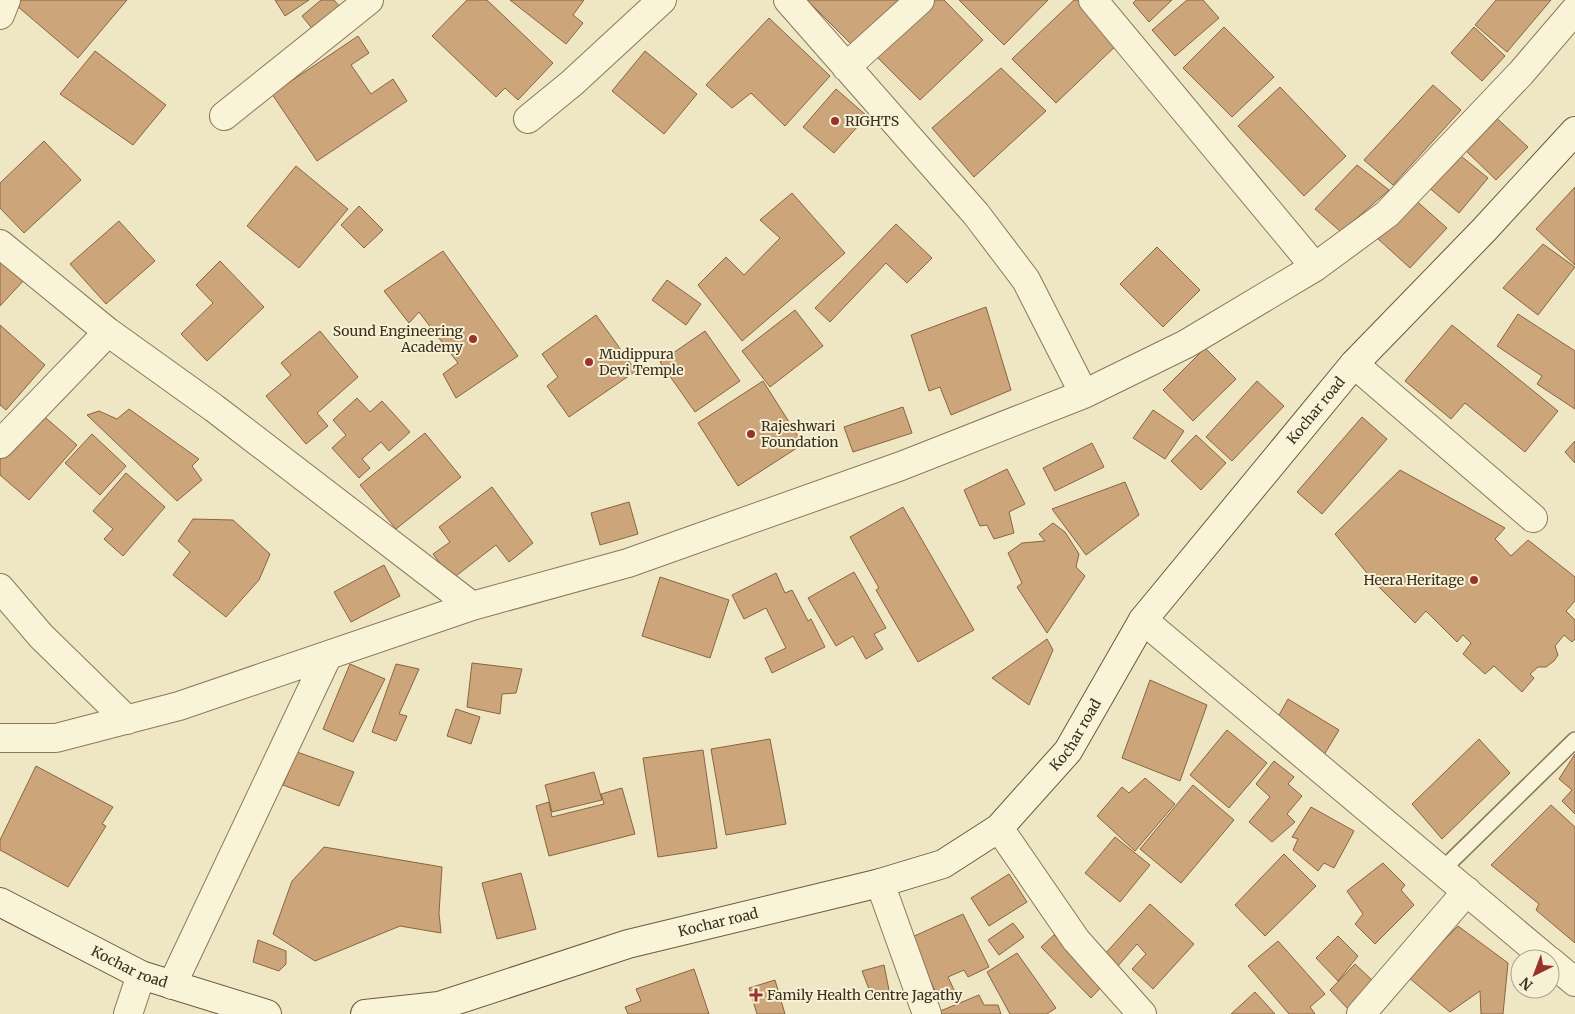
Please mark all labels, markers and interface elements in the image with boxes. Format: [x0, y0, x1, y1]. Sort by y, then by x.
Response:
place label: RIGHTS [845, 112, 899, 130]
marker: RIGHTS [829, 115, 841, 127]
place label: Sound Engineering Academy [333, 322, 464, 356]
marker: Sound Engineering Academy [467, 333, 479, 345]
place label: Mudippura Devi Temple [599, 345, 683, 379]
marker: Mudippura Devi Temple [583, 356, 595, 368]
street label: Kochar road [1283, 373, 1349, 448]
place label: Rajeshwari Foundation [761, 417, 839, 451]
marker: Rajeshwari Foundation [745, 428, 757, 440]
place label: Heera Heritage [1363, 571, 1464, 589]
marker: Heera Heritage [1468, 574, 1480, 586]
street label: Kochar road [1046, 695, 1105, 774]
street label: Kochar road [676, 904, 761, 941]
street label: Kochar road [88, 942, 170, 992]
north arrow [1510, 949, 1560, 999]
text: N [1516, 973, 1536, 994]
place label: Family Health Centre Jagathy [767, 986, 963, 1004]
marker: Family Health Centre Jagathy [749, 988, 763, 1002]

